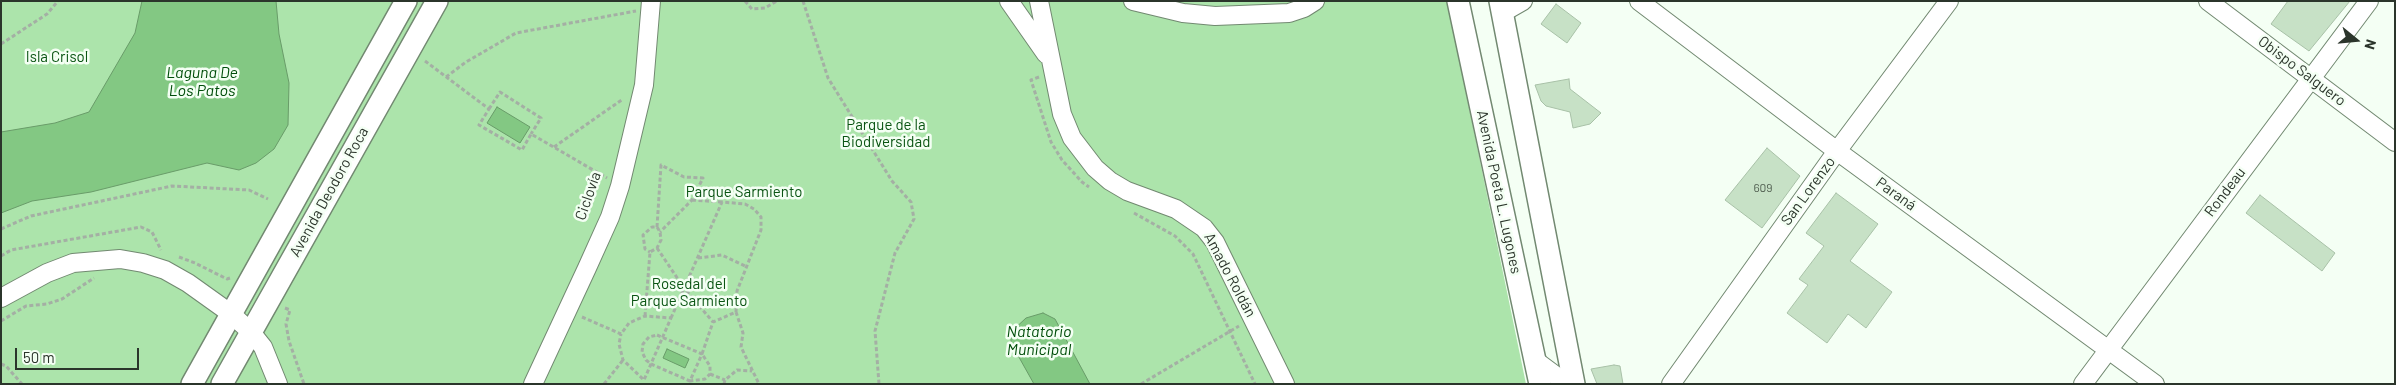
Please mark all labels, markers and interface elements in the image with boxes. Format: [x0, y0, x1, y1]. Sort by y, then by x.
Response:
north arrow [2331, 15, 2381, 65]
street label: Obispo Salguero [2255, 32, 2349, 110]
text: N [2361, 38, 2380, 51]
park label: Isla Crisol [26, 48, 88, 66]
water label: Laguna De Los Patos [166, 63, 238, 101]
street label: Avenida Poeta L. Lugones [1473, 109, 1525, 275]
park label: Parque de la Biodiversidad [842, 116, 930, 151]
street label: Avenida Deodoro Roca [286, 124, 372, 260]
street label: San Lorenzo [1777, 153, 1839, 229]
street label: Rondeau [2201, 164, 2249, 220]
street label: Ciclovía [571, 169, 605, 223]
street label: Paraná [1872, 173, 1920, 215]
house number: 609 [1753, 181, 1773, 195]
park label: Parque Sarmiento [686, 183, 802, 201]
street label: Amado Roldán [1200, 230, 1260, 320]
park label: Rosedal del Parque Sarmiento [631, 275, 747, 310]
water label: Natatorio Municipal [1007, 322, 1071, 360]
scale bar [18, 338, 141, 370]
text: 50 m [23, 348, 55, 366]

